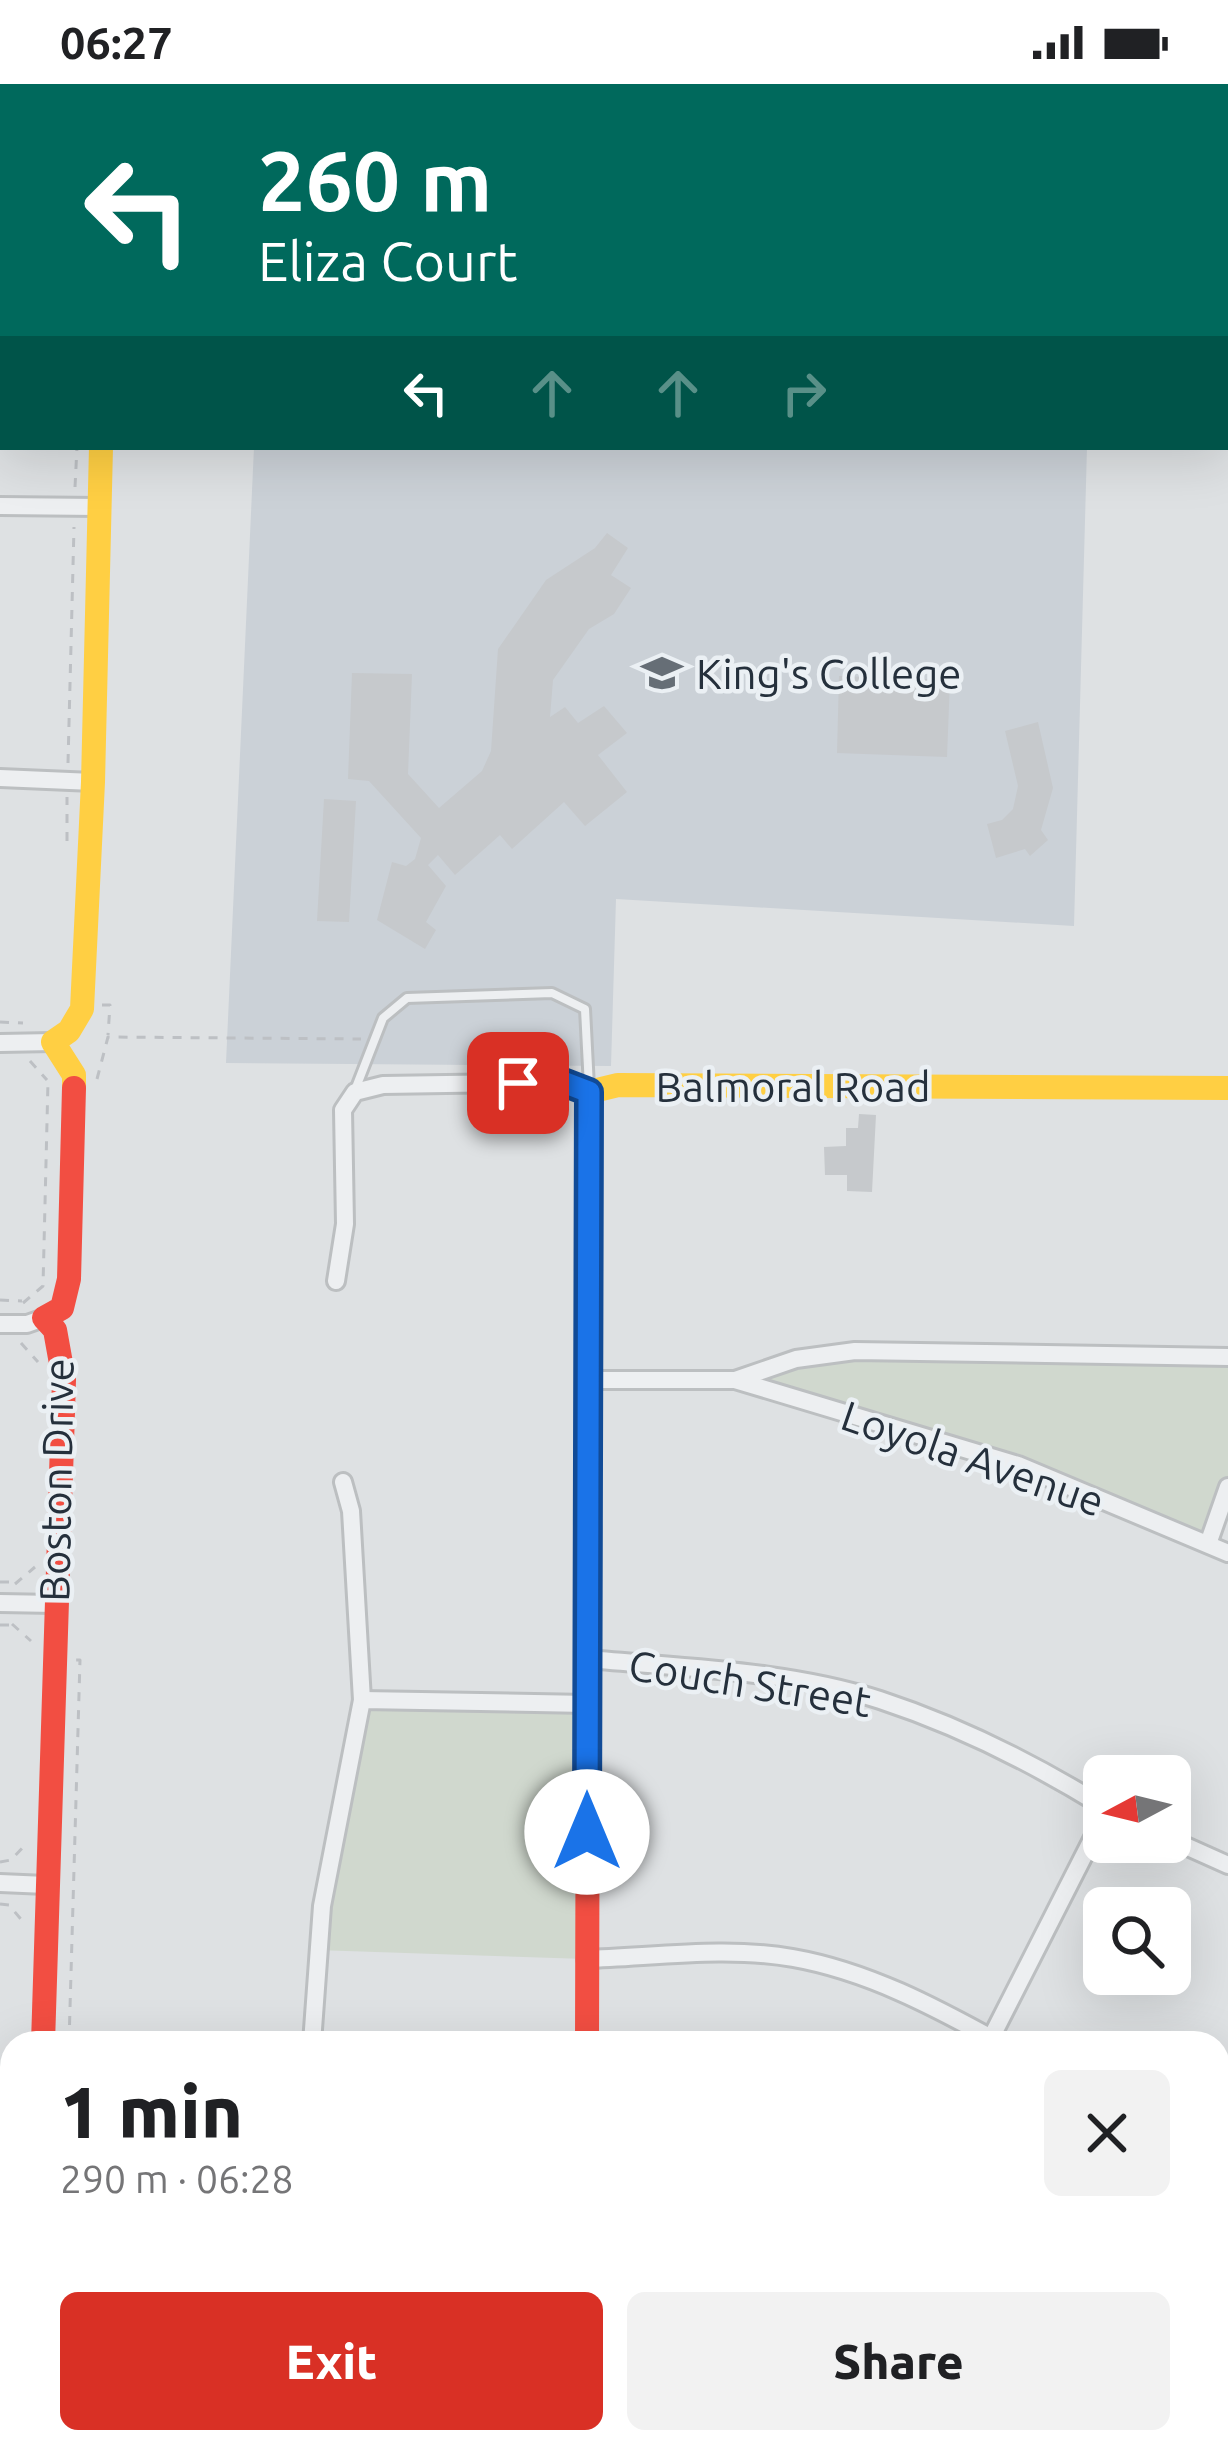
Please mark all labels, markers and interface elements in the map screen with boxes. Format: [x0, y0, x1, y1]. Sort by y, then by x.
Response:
text: 06:27 [60, 17, 173, 68]
icon: left [60, 132, 216, 288]
text: 260 m [258, 133, 492, 227]
text: Eliza Court [258, 231, 518, 291]
icon: left [393, 360, 459, 426]
icon: ahead [519, 360, 585, 426]
icon: ahead [645, 360, 711, 426]
icon: right [771, 360, 837, 426]
school or university icon: King's College [639, 650, 685, 696]
place label: King's College [696, 650, 962, 697]
pin [467, 1032, 569, 1134]
icon: arrive [485, 1050, 551, 1116]
street label: Balmoral Road [656, 1063, 930, 1110]
street label: Boston Drive [30, 1358, 82, 1602]
street label: Loyola Avenue [836, 1391, 1110, 1525]
street label: Couch Street [626, 1641, 874, 1725]
north arrow [1083, 1755, 1191, 1863]
map controls [1083, 1755, 1191, 1995]
position arrow [524, 1769, 650, 1895]
button: search [1083, 1887, 1191, 1995]
button: close [1044, 2070, 1170, 2196]
text: 1 min [60, 2071, 243, 2152]
text: 290 m · 06:28 [60, 2157, 294, 2200]
button: Exit [60, 2292, 603, 2430]
button: Share [627, 2292, 1170, 2430]

